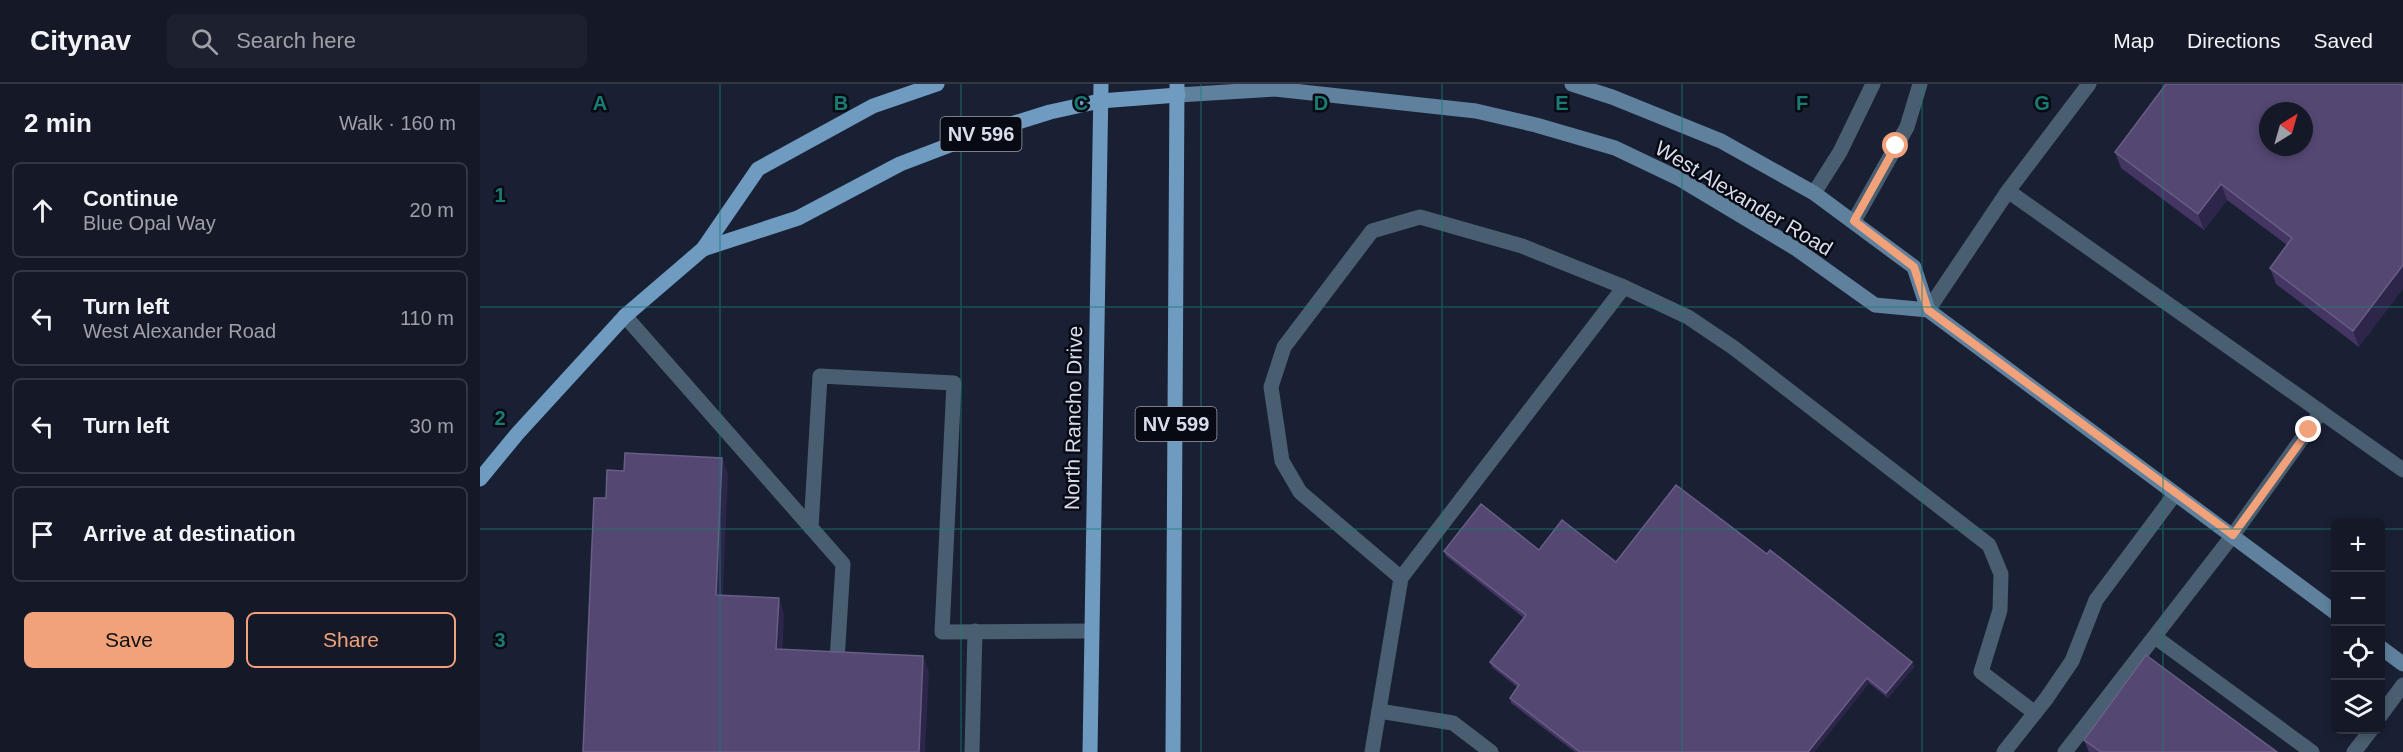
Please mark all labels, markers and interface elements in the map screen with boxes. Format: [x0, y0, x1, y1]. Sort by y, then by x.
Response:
search box [167, 14, 587, 68]
text: Citynav [30, 25, 131, 56]
icon: search [188, 25, 221, 58]
text: Search here [236, 28, 356, 53]
text: Map [2113, 29, 2154, 52]
text: Directions [2187, 29, 2280, 52]
text: Saved [2313, 29, 2373, 52]
text: A [593, 92, 607, 114]
text: B [834, 92, 848, 114]
text: C [1074, 92, 1088, 114]
text: D [1314, 92, 1328, 114]
text: E [1555, 92, 1569, 114]
text: F [1796, 92, 1808, 114]
text: G [2034, 92, 2050, 114]
north arrow [2259, 102, 2313, 156]
text: 2 min [24, 108, 92, 138]
text: Walk · 160 m [339, 112, 456, 134]
road number: NV 596 [940, 117, 1022, 151]
route start [1882, 132, 1908, 158]
street label: West Alexander Road [1651, 136, 1837, 260]
text: 1 [494, 184, 506, 206]
text: Continue [83, 186, 178, 211]
icon: ahead [26, 194, 59, 227]
text: 20 m [410, 199, 454, 221]
text: Blue Opal Way [83, 212, 216, 234]
text: Turn left [83, 294, 169, 319]
icon: left [26, 302, 59, 335]
text: 110 m [400, 307, 454, 329]
text: West Alexander Road [83, 320, 276, 342]
street label: North Rancho Drive [1060, 326, 1086, 510]
text: 2 [494, 407, 506, 429]
road number: NV 599 [1136, 407, 1216, 441]
icon: left [26, 410, 59, 443]
text: Turn left [83, 413, 169, 438]
text: 30 m [410, 415, 454, 437]
route end [2295, 416, 2321, 442]
icon: arrive [26, 518, 59, 551]
map controls [2331, 518, 2385, 734]
button: + [2331, 518, 2385, 572]
text: Arrive at destination [83, 521, 296, 546]
button: − [2331, 572, 2385, 626]
button: Save [24, 612, 234, 668]
button: Share [246, 612, 456, 668]
button: locate [2331, 626, 2385, 680]
text: 3 [494, 629, 506, 651]
button: layers [2331, 680, 2385, 734]

